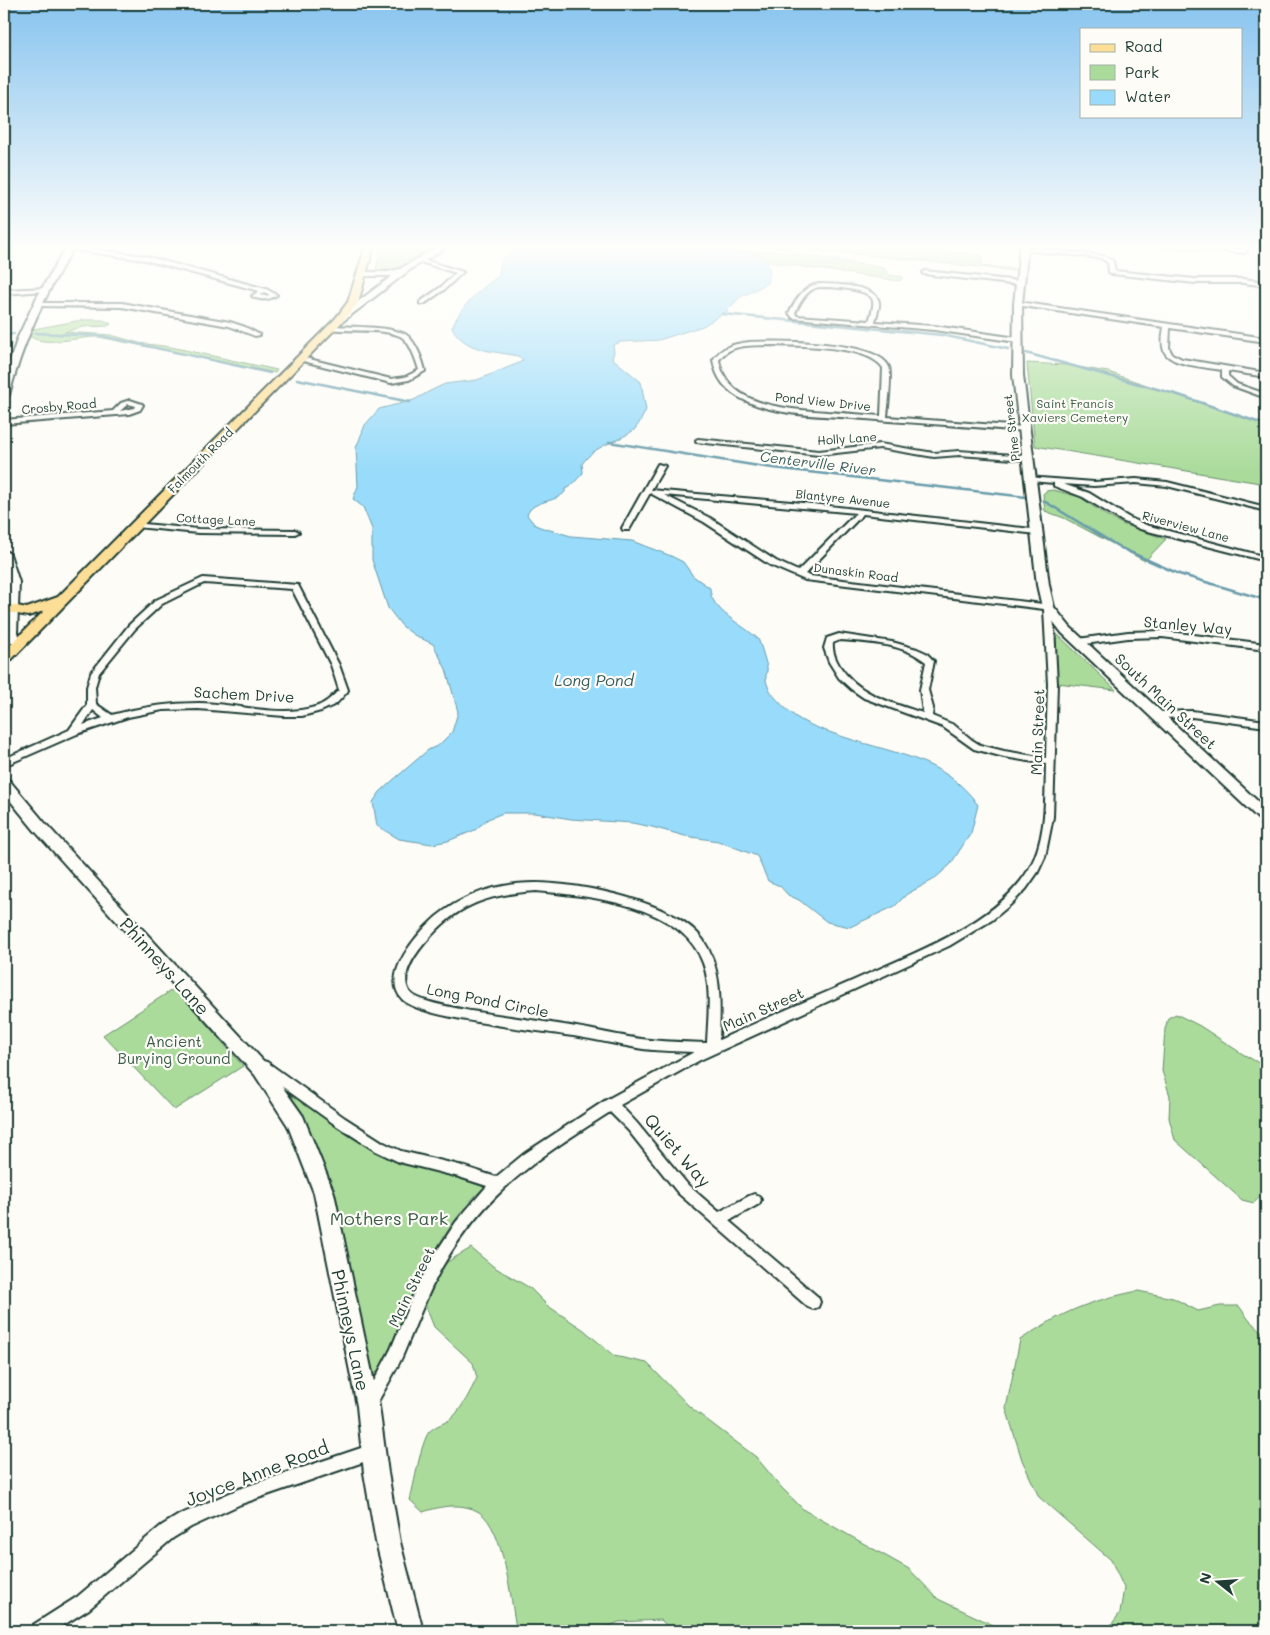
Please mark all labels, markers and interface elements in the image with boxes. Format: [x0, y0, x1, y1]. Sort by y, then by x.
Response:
legend [1080, 28, 1242, 118]
text: Road [1125, 36, 1162, 56]
text: Park [1125, 62, 1159, 82]
text: Water [1125, 86, 1171, 106]
street label: Pond View Drive [774, 388, 872, 414]
street label: Pine Street [999, 394, 1023, 462]
street label: Crosby Road [21, 395, 98, 417]
park label: Saint Francis Xaviers Cemetery [1022, 395, 1128, 425]
street label: Falmouth Road [164, 424, 236, 496]
street label: Holly Lane [817, 428, 877, 448]
water label: Centerville River [759, 446, 877, 480]
street label: Blantyre Avenue [795, 485, 891, 511]
street label: Riverview Lane [1141, 507, 1231, 545]
street label: Cottage Lane [176, 509, 256, 529]
street label: Dunaskin Road [813, 559, 900, 585]
street label: Stanley Way [1143, 611, 1233, 639]
street label: South Main Street [1111, 649, 1221, 753]
water label: Long Pond [554, 669, 635, 690]
street label: Sachem Drive [193, 681, 295, 707]
street label: Main Street [1025, 688, 1049, 776]
street label: Phinneys Lane [115, 912, 215, 1020]
street label: Long Pond Circle [425, 978, 551, 1022]
street label: Main Street [719, 982, 807, 1036]
park label: Ancient Burying Ground [118, 1031, 230, 1068]
street label: Quiet Way [639, 1108, 717, 1192]
park label: Mothers Park [330, 1206, 448, 1230]
street label: Main Street [383, 1244, 439, 1330]
street label: Phinneys Lane [326, 1267, 376, 1393]
street label: Joyce Anne Road [182, 1435, 332, 1511]
north arrow [1192, 1558, 1242, 1608]
text: N [1194, 1570, 1216, 1586]

